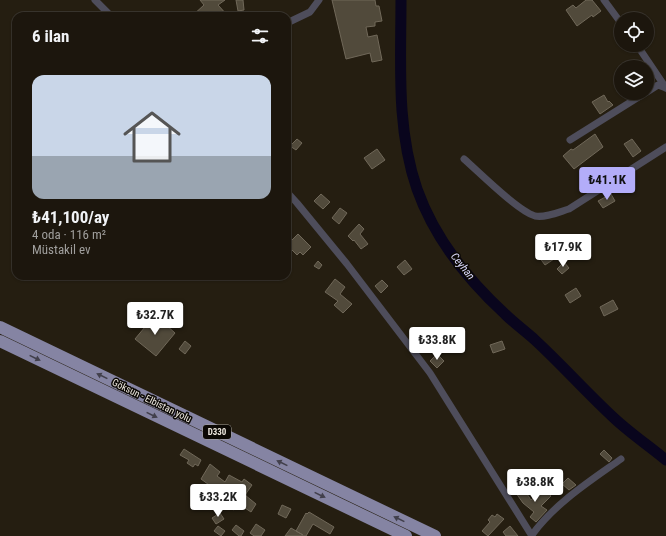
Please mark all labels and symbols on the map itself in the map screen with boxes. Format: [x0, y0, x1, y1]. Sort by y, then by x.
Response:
pin: ₺41.1K [574, 167, 640, 201]
pin: ₺17.9K [530, 234, 596, 268]
water label: Ceyhan [448, 250, 477, 282]
pin: ₺32.7K [122, 302, 188, 336]
pin: ₺33.8K [404, 327, 470, 361]
one-way arrow [29, 355, 41, 361]
one-way arrow [96, 373, 108, 379]
street label: Göksun - Elbistan yolu [110, 376, 193, 425]
one-way arrow [146, 412, 158, 418]
road number: D330 [203, 425, 231, 439]
one-way arrow [277, 460, 288, 466]
pin: ₺38.8K [502, 469, 568, 503]
pin: ₺33.2K [185, 484, 251, 518]
one-way arrow [314, 492, 326, 498]
one-way arrow [394, 516, 405, 522]

